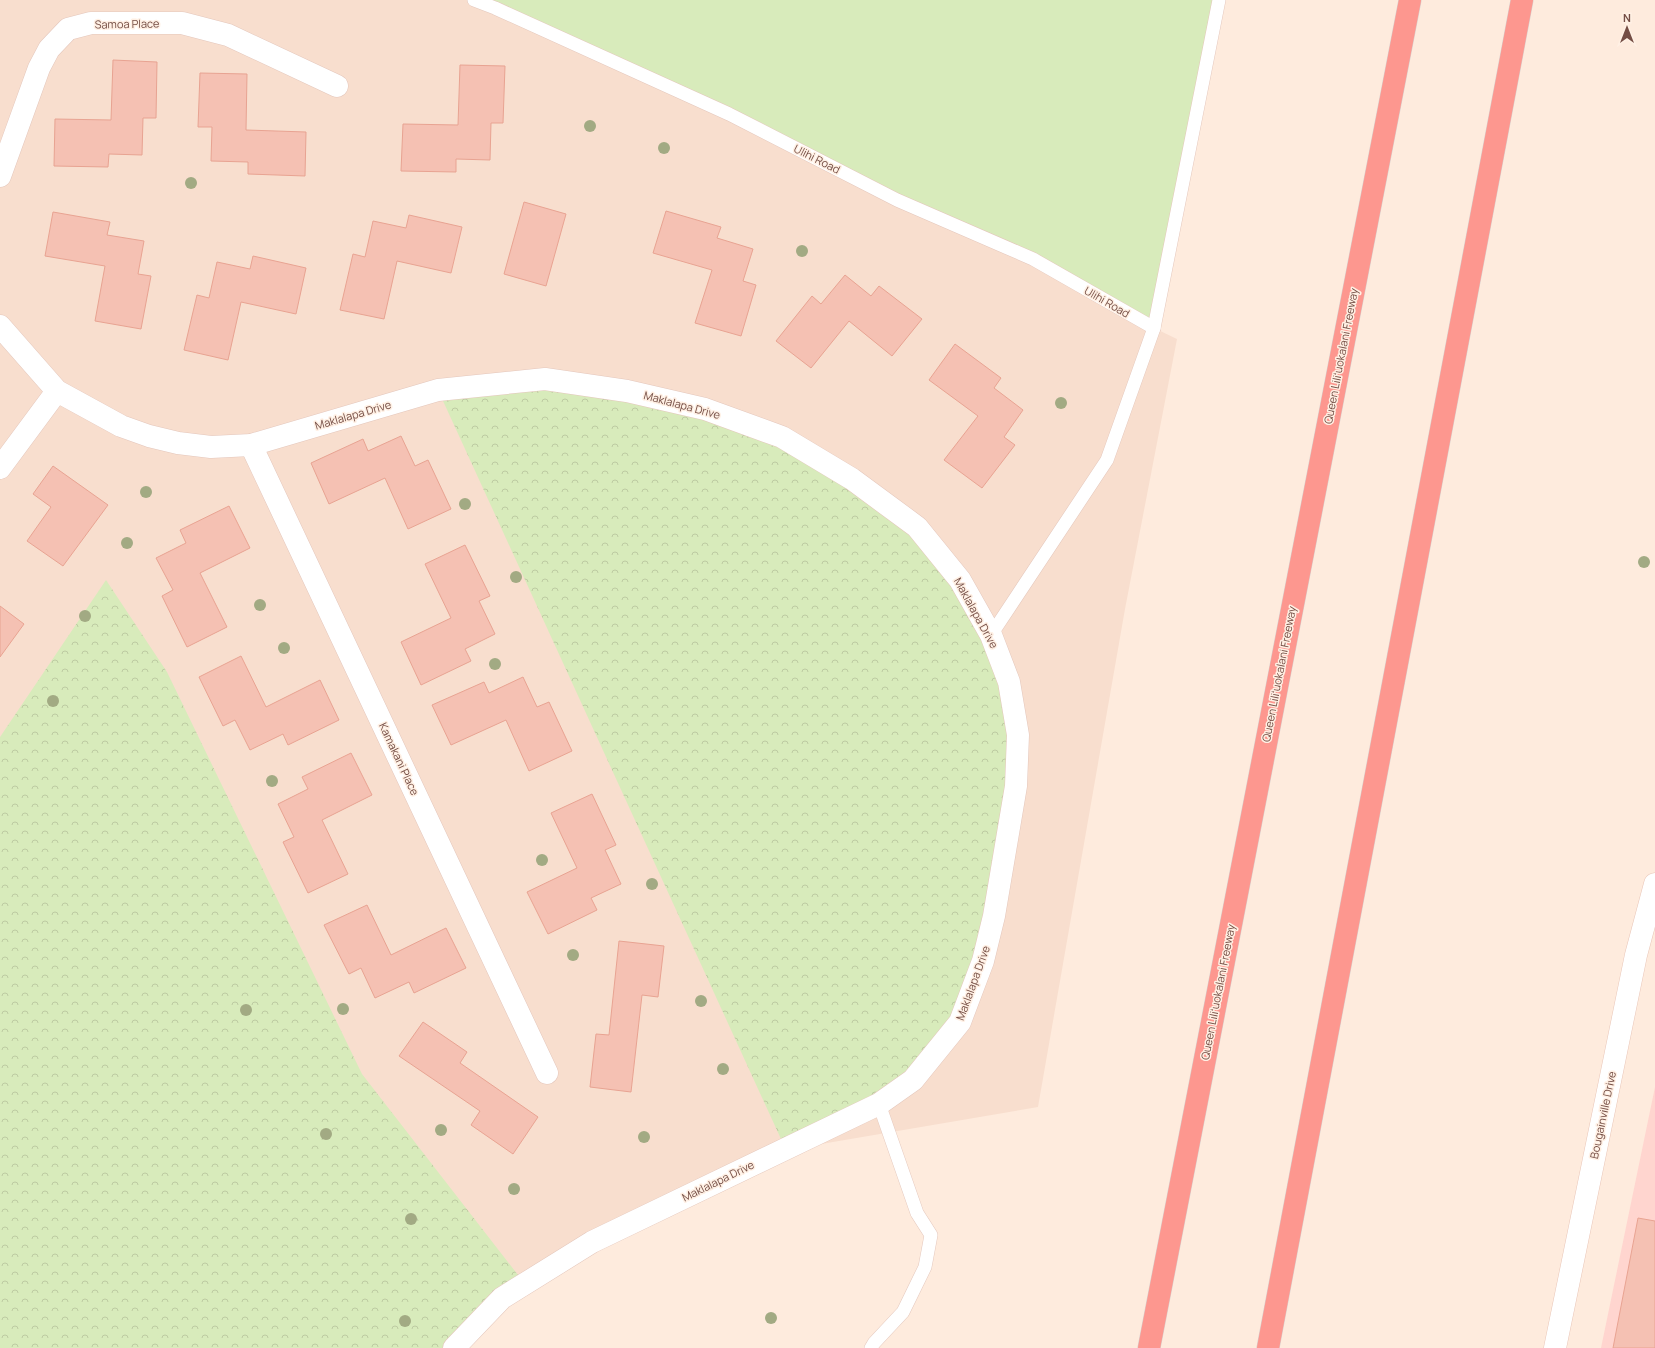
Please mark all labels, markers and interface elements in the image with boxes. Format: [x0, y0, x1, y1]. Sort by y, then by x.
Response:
north arrow [1607, 8, 1647, 48]
text: N [1623, 10, 1631, 25]
street label: Samoa Place [95, 15, 160, 32]
street label: Ulihi Road [791, 140, 843, 177]
street label: Ulihi Road [1082, 283, 1133, 321]
street label: Queen Liliʻuokalani Freeway [1320, 287, 1361, 425]
street label: Maklalapa Drive [642, 387, 723, 422]
street label: Maklalapa Drive [313, 396, 393, 433]
street label: Maklalapa Drive [951, 575, 1002, 651]
street label: Queen Liliʻuokalani Freeway [1258, 605, 1299, 743]
street label: Kamakani Place [376, 720, 423, 798]
street label: Queen Liliʻuokalani Freeway [1197, 923, 1238, 1061]
street label: Maklalapa Drive [952, 943, 993, 1022]
street label: Bougainville Drive [1586, 1069, 1619, 1160]
street label: Maklalapa Drive [679, 1156, 757, 1205]

